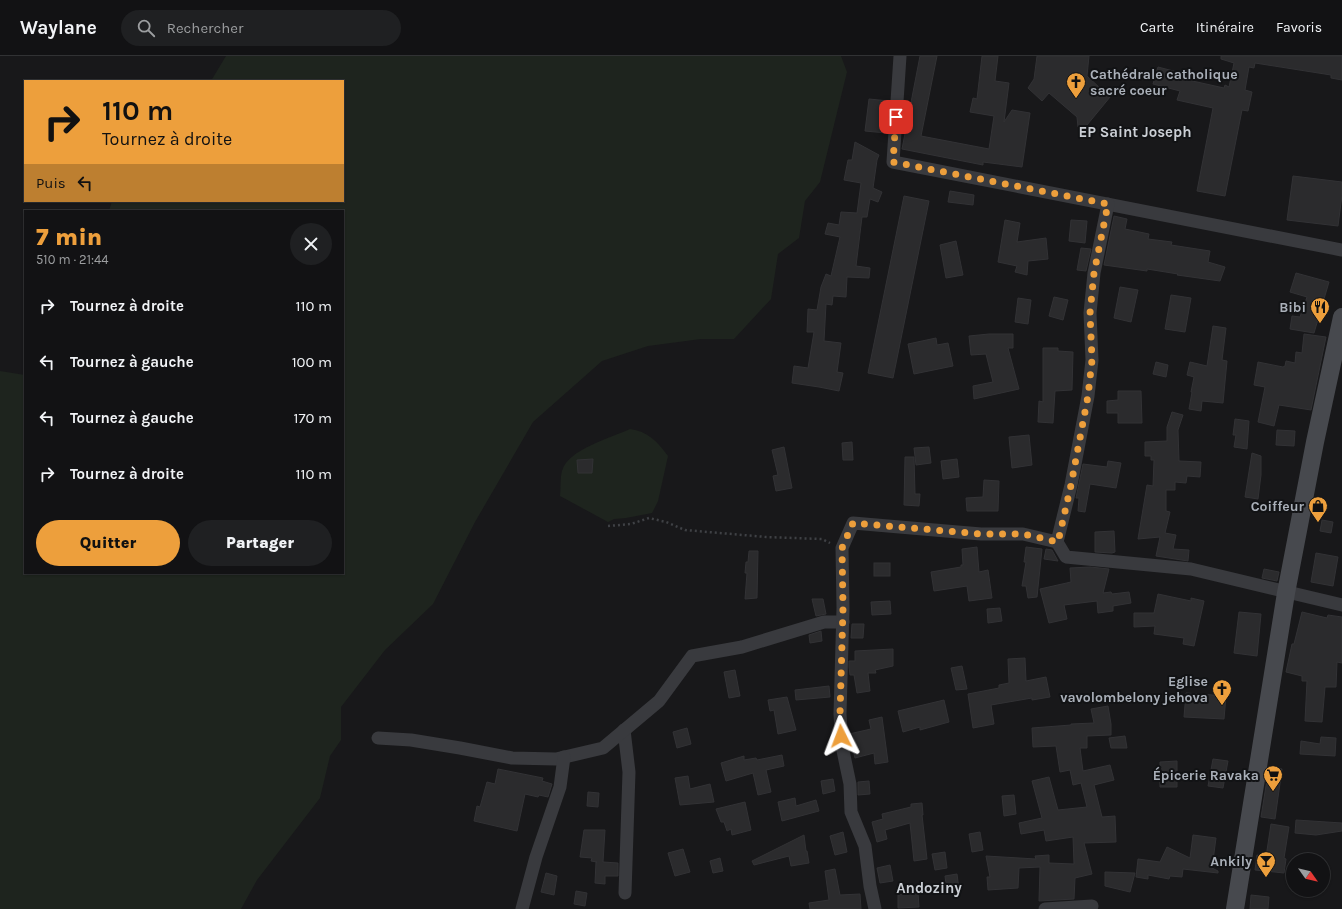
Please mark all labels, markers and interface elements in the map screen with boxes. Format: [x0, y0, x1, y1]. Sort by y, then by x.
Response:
search box [121, 10, 401, 46]
text: Waylane [20, 17, 97, 39]
icon: search [135, 17, 157, 39]
text: Rechercher [167, 19, 243, 37]
text: Carte [1140, 19, 1174, 36]
text: Itinéraire [1196, 19, 1254, 36]
text: Favoris [1276, 19, 1322, 36]
place label: Cathédrale catholique sacré coeur [1090, 66, 1238, 99]
church icon: Cathédrale catholique sacré coeur [1065, 71, 1087, 99]
text: 110 m [102, 94, 173, 127]
icon: right [36, 96, 88, 148]
pin [879, 100, 913, 134]
icon: arrive [885, 106, 907, 128]
district label: EP Saint Joseph [1078, 123, 1192, 141]
text: Tournez à droite [102, 128, 232, 150]
icon: left [74, 172, 96, 194]
text: Puis [36, 174, 66, 192]
text: 7 min [36, 223, 102, 251]
button: close [290, 223, 332, 265]
text: 510 m · 21:44 [36, 252, 108, 267]
icon: right [36, 295, 58, 317]
restaurant icon: Bibi [1309, 296, 1331, 324]
text: Tournez à droite [70, 297, 184, 315]
text: 110 m [296, 297, 332, 315]
place label: Bibi [1279, 299, 1306, 316]
icon: left [36, 351, 58, 373]
text: Tournez à gauche [70, 353, 194, 371]
text: 100 m [292, 353, 332, 371]
icon: left [36, 407, 58, 429]
text: Tournez à gauche [70, 409, 194, 427]
text: 170 m [294, 409, 332, 427]
icon: right [36, 463, 58, 485]
text: Tournez à droite [70, 465, 184, 483]
text: 110 m [296, 465, 332, 483]
shop icon: Coiffeur [1307, 495, 1329, 523]
place label: Coiffeur [1251, 498, 1304, 515]
button: Quitter [36, 520, 180, 566]
button: Partager [188, 520, 332, 566]
place label: Eglise vavolombelony jehova [1060, 673, 1208, 706]
church icon: Eglise vavolombelony jehova [1211, 678, 1233, 706]
position arrow [820, 715, 862, 757]
supermarket icon: Épicerie Ravaka [1262, 764, 1284, 792]
place label: Épicerie Ravaka [1153, 766, 1259, 784]
bar icon: Ankily [1255, 850, 1277, 878]
place label: Ankily [1210, 853, 1252, 870]
north arrow [1286, 853, 1330, 897]
map controls [1286, 853, 1330, 897]
district label: Andoziny [896, 879, 962, 897]

